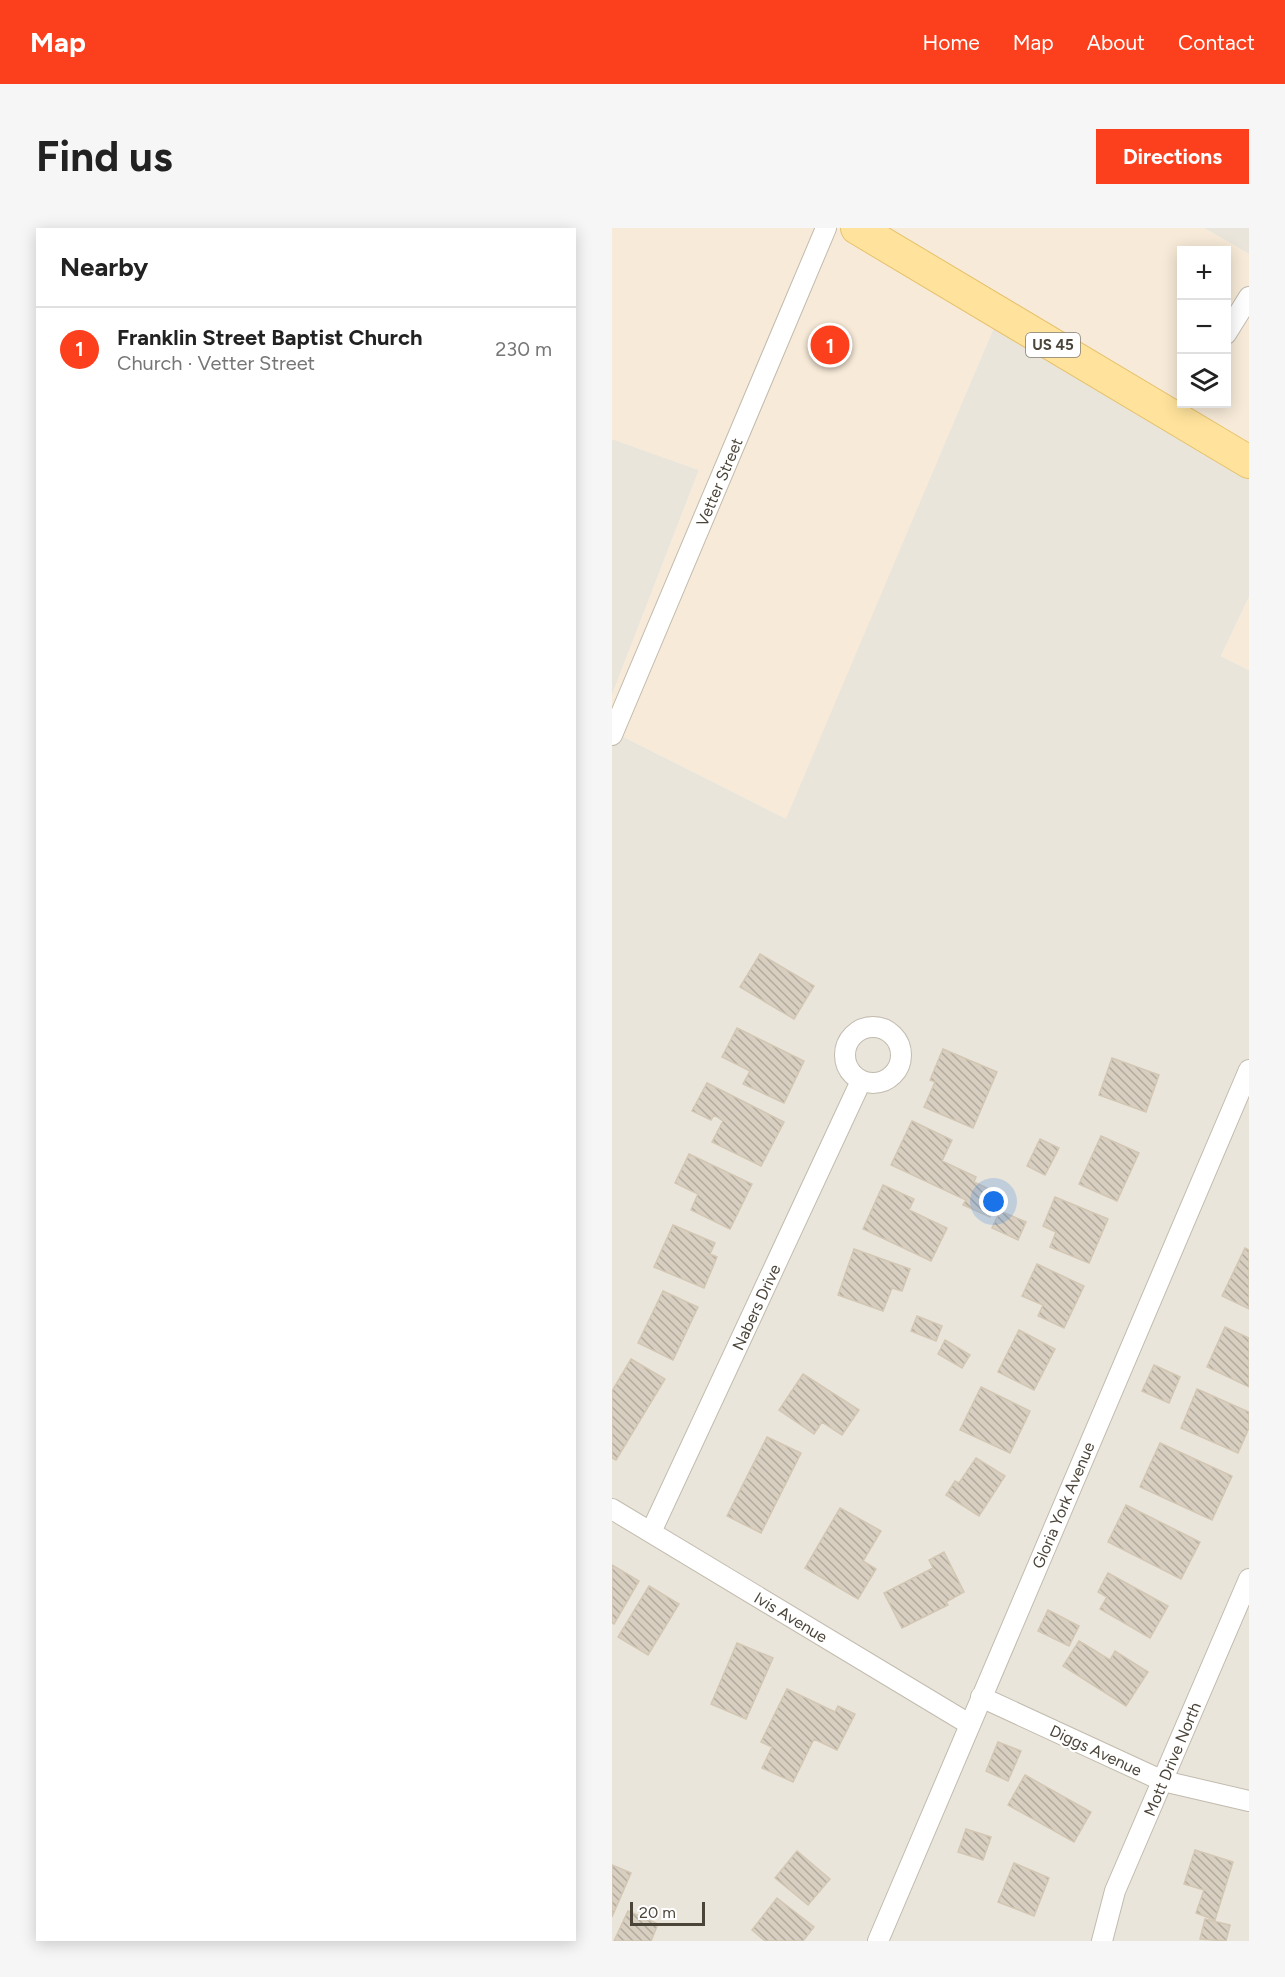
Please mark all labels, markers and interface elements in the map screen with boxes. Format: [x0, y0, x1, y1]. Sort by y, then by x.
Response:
text: Map [30, 25, 86, 59]
text: Home [923, 30, 980, 55]
text: Map [1013, 30, 1054, 55]
text: About [1087, 30, 1145, 55]
text: Contact [1178, 30, 1255, 55]
button: Directions [1096, 129, 1249, 184]
text: Find us [36, 131, 173, 182]
map controls [1177, 246, 1231, 408]
button: + [1177, 246, 1231, 300]
text: Nearby [60, 251, 148, 283]
button: − [1177, 300, 1231, 354]
pin: 1 [810, 322, 850, 368]
text: Franklin Street Baptist Church [117, 324, 423, 351]
road number: US 45 [1026, 333, 1080, 357]
text: 1 [75, 337, 84, 361]
text: 230 m [495, 337, 552, 361]
text: Church · Vetter Street [117, 351, 315, 375]
button: layers [1177, 354, 1231, 408]
street label: Vetter Street [692, 435, 747, 529]
your location [979, 1187, 1008, 1216]
street label: Nabers Drive [728, 1261, 785, 1353]
street label: Gloria York Avenue [1028, 1439, 1099, 1571]
street label: Ivis Avenue [751, 1588, 831, 1647]
street label: Mott Drive North [1140, 1699, 1205, 1819]
street label: Diggs Avenue [1047, 1721, 1145, 1780]
scale bar [630, 1899, 705, 1926]
text: 20 m [639, 1903, 676, 1922]

